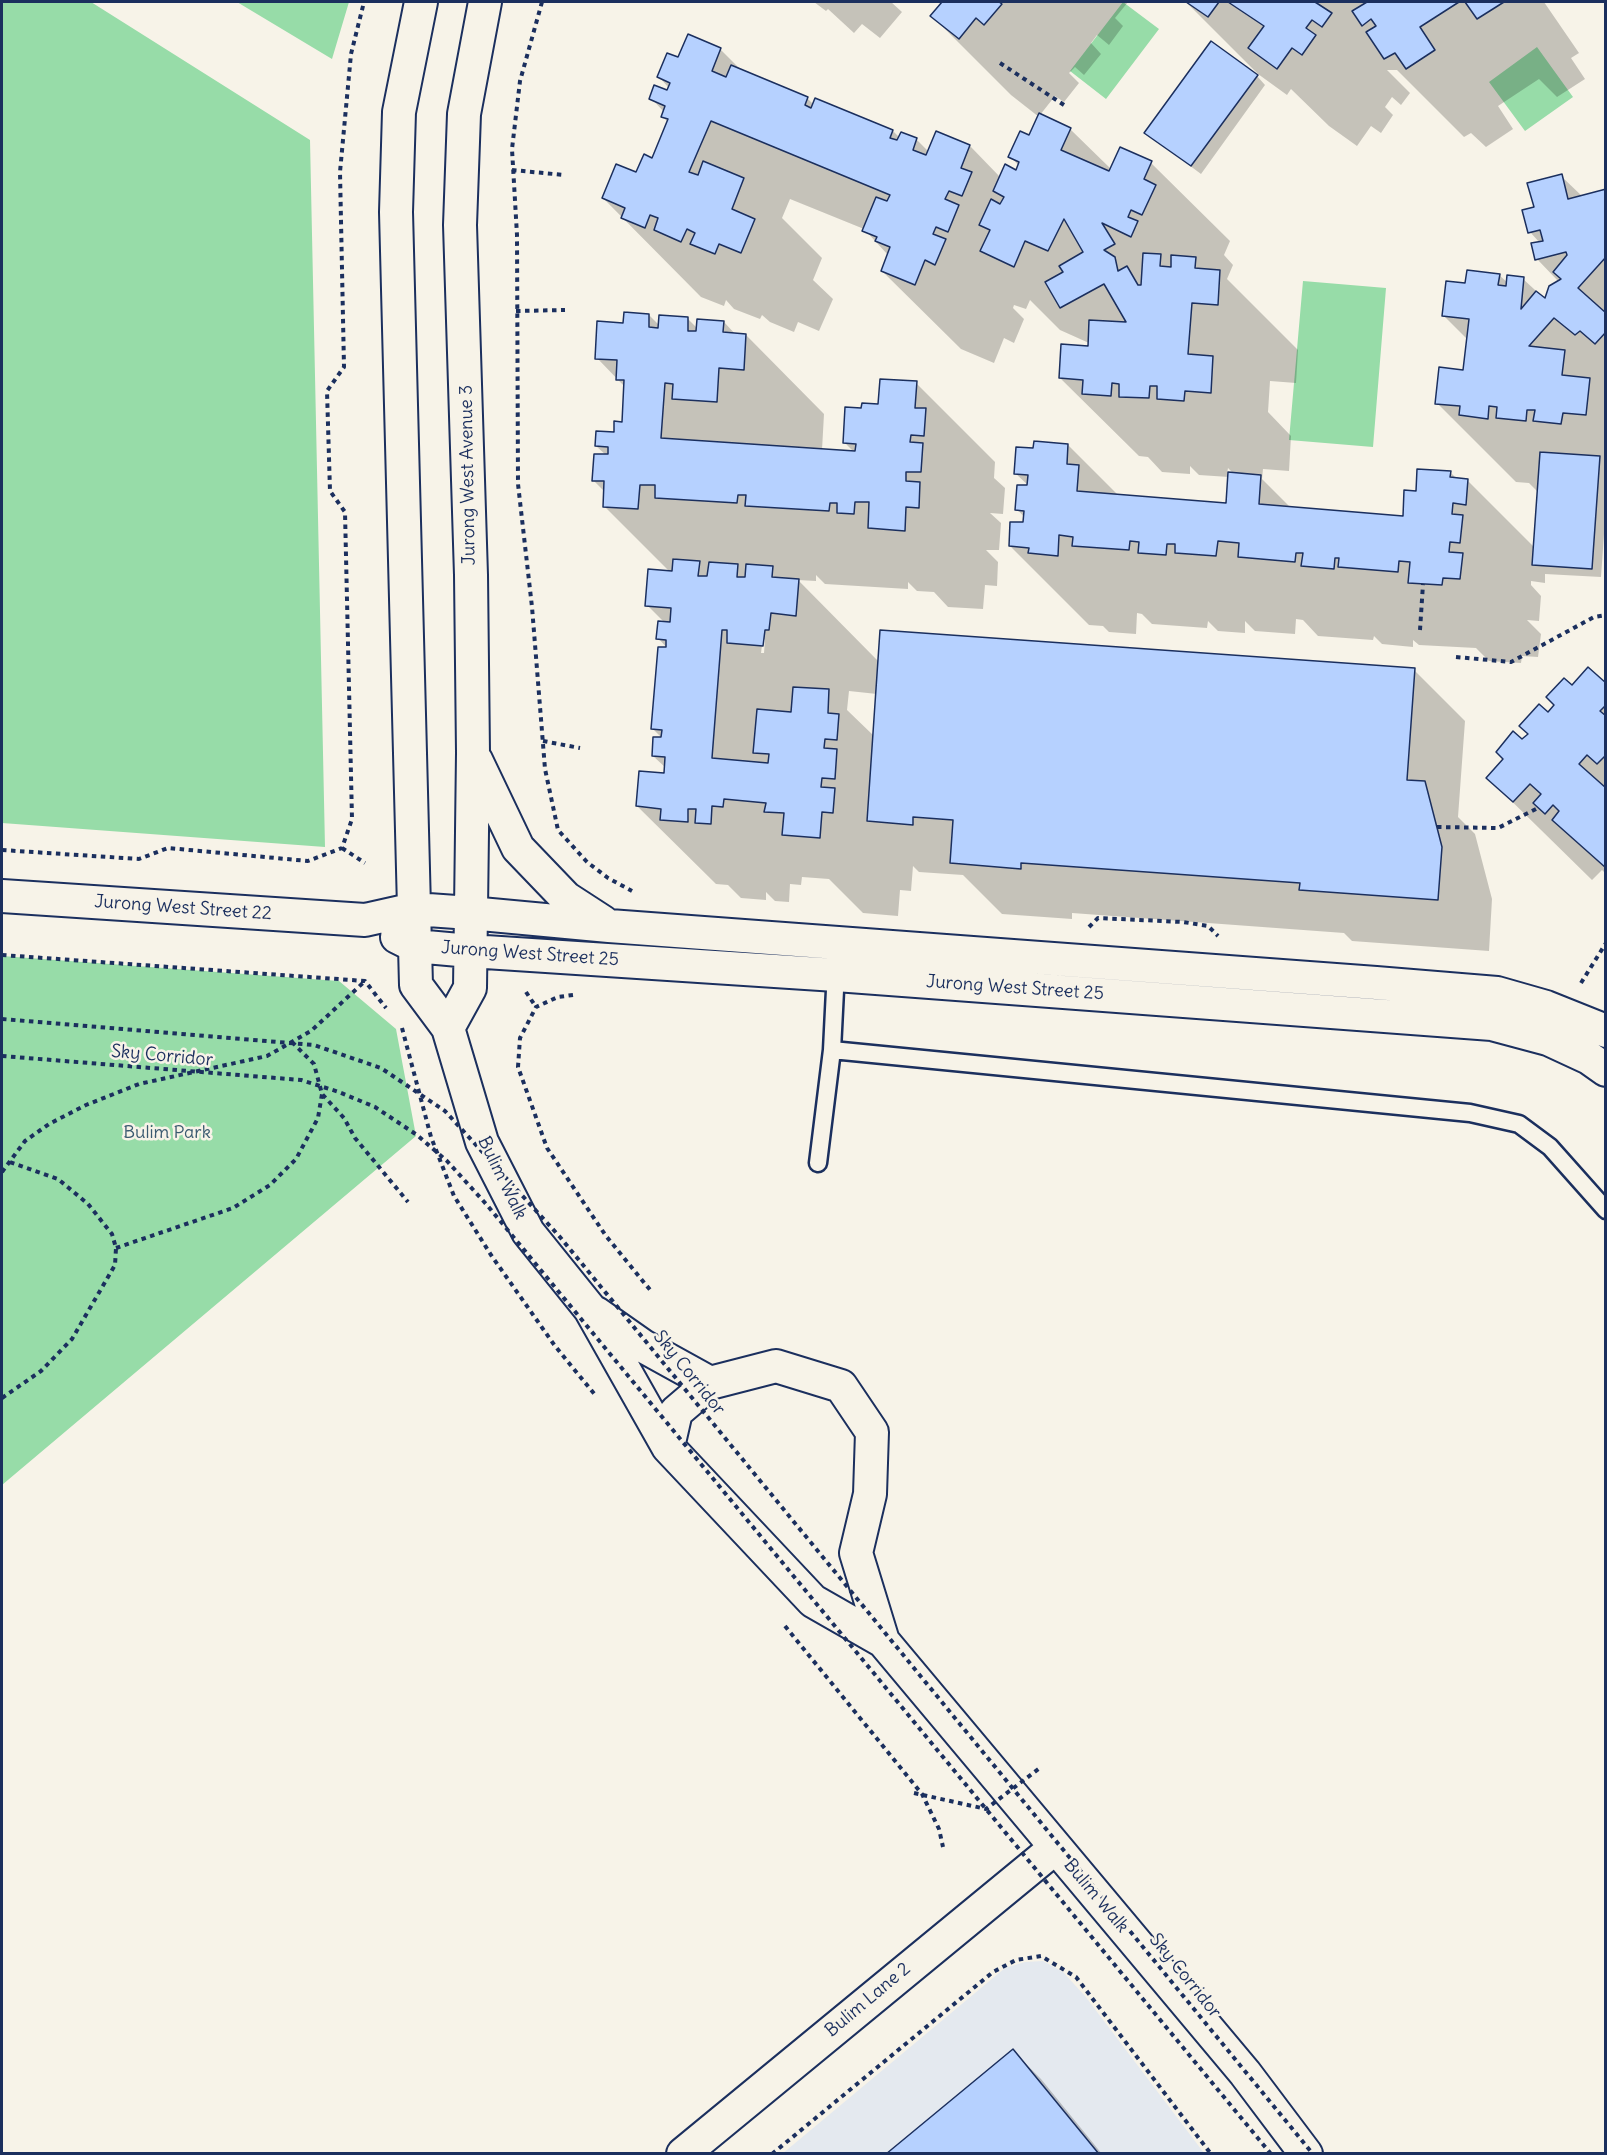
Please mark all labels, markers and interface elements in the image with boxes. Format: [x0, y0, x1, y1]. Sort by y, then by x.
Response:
street label: Jurong West Avenue 3 [456, 385, 480, 565]
street label: Jurong West Street 22 [94, 891, 272, 925]
street label: Jurong West Street 25 [440, 937, 620, 971]
street label: Jurong West Street 25 [925, 971, 1105, 1005]
street label: Sky Corridor [110, 1041, 214, 1071]
park label: Bulim Park [123, 1122, 211, 1144]
street label: Bulim Walk [473, 1133, 531, 1223]
street label: Sky Corridor [648, 1326, 730, 1420]
street label: Bulim Walk [1059, 1855, 1133, 1937]
street label: Sky Corridor [1144, 1929, 1226, 2023]
street label: Bulim Lane 2 [821, 1958, 915, 2042]

